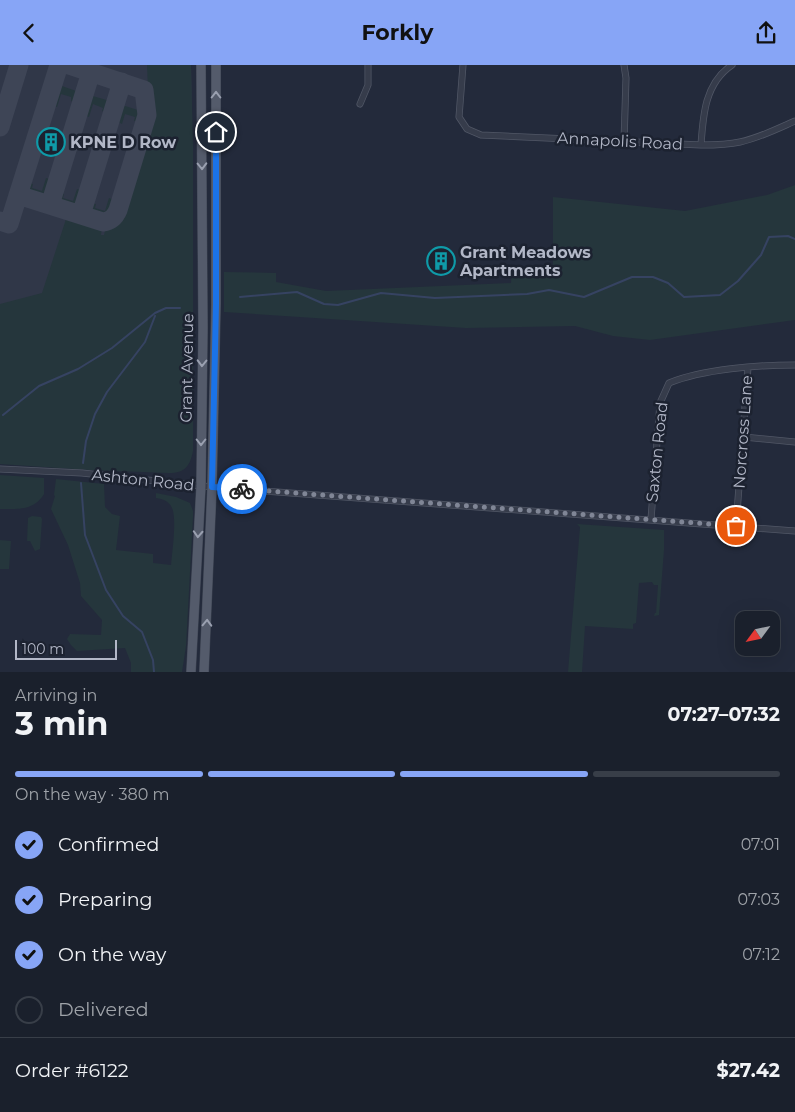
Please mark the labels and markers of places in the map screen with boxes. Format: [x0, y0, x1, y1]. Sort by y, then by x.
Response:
pin [195, 111, 237, 153]
building icon: KPNE D Row [36, 127, 66, 157]
place label: KPNE D Row [70, 133, 176, 152]
place label: Grant Meadows Apartments [459, 243, 591, 280]
building icon: Grant Meadows Apartments [426, 246, 456, 276]
pin [715, 505, 757, 547]

